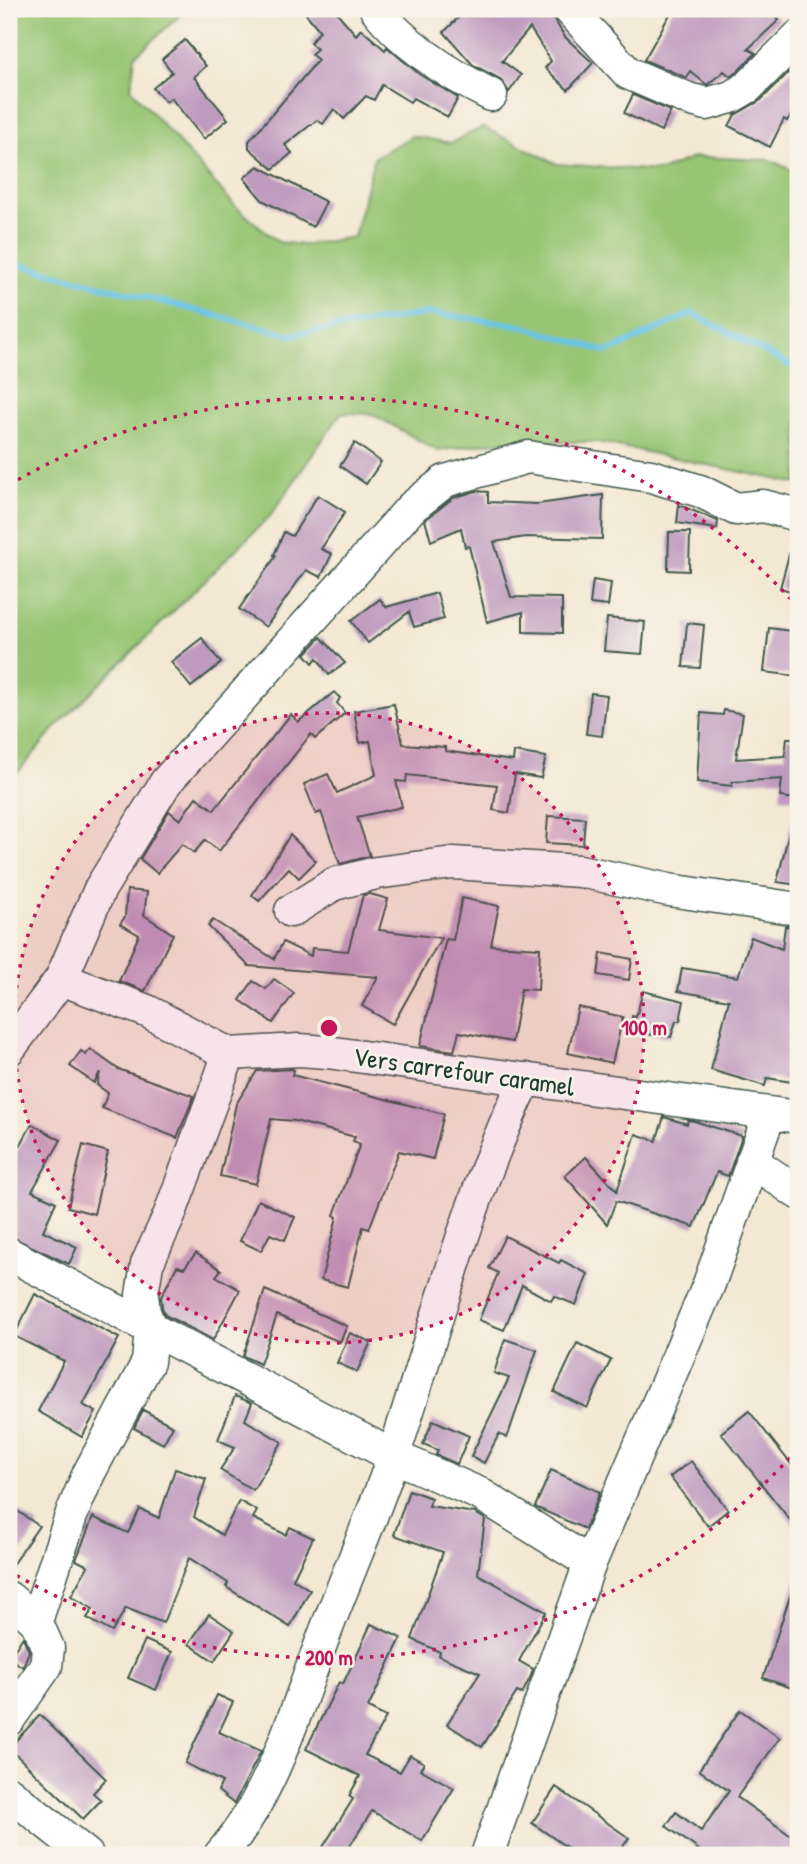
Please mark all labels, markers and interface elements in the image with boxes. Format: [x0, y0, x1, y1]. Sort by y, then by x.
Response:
text: 100 m [621, 1013, 667, 1042]
centre of rings [317, 1016, 341, 1040]
street label: Vers carrefour caramel [351, 1038, 577, 1104]
text: 200 m [305, 1643, 353, 1672]

